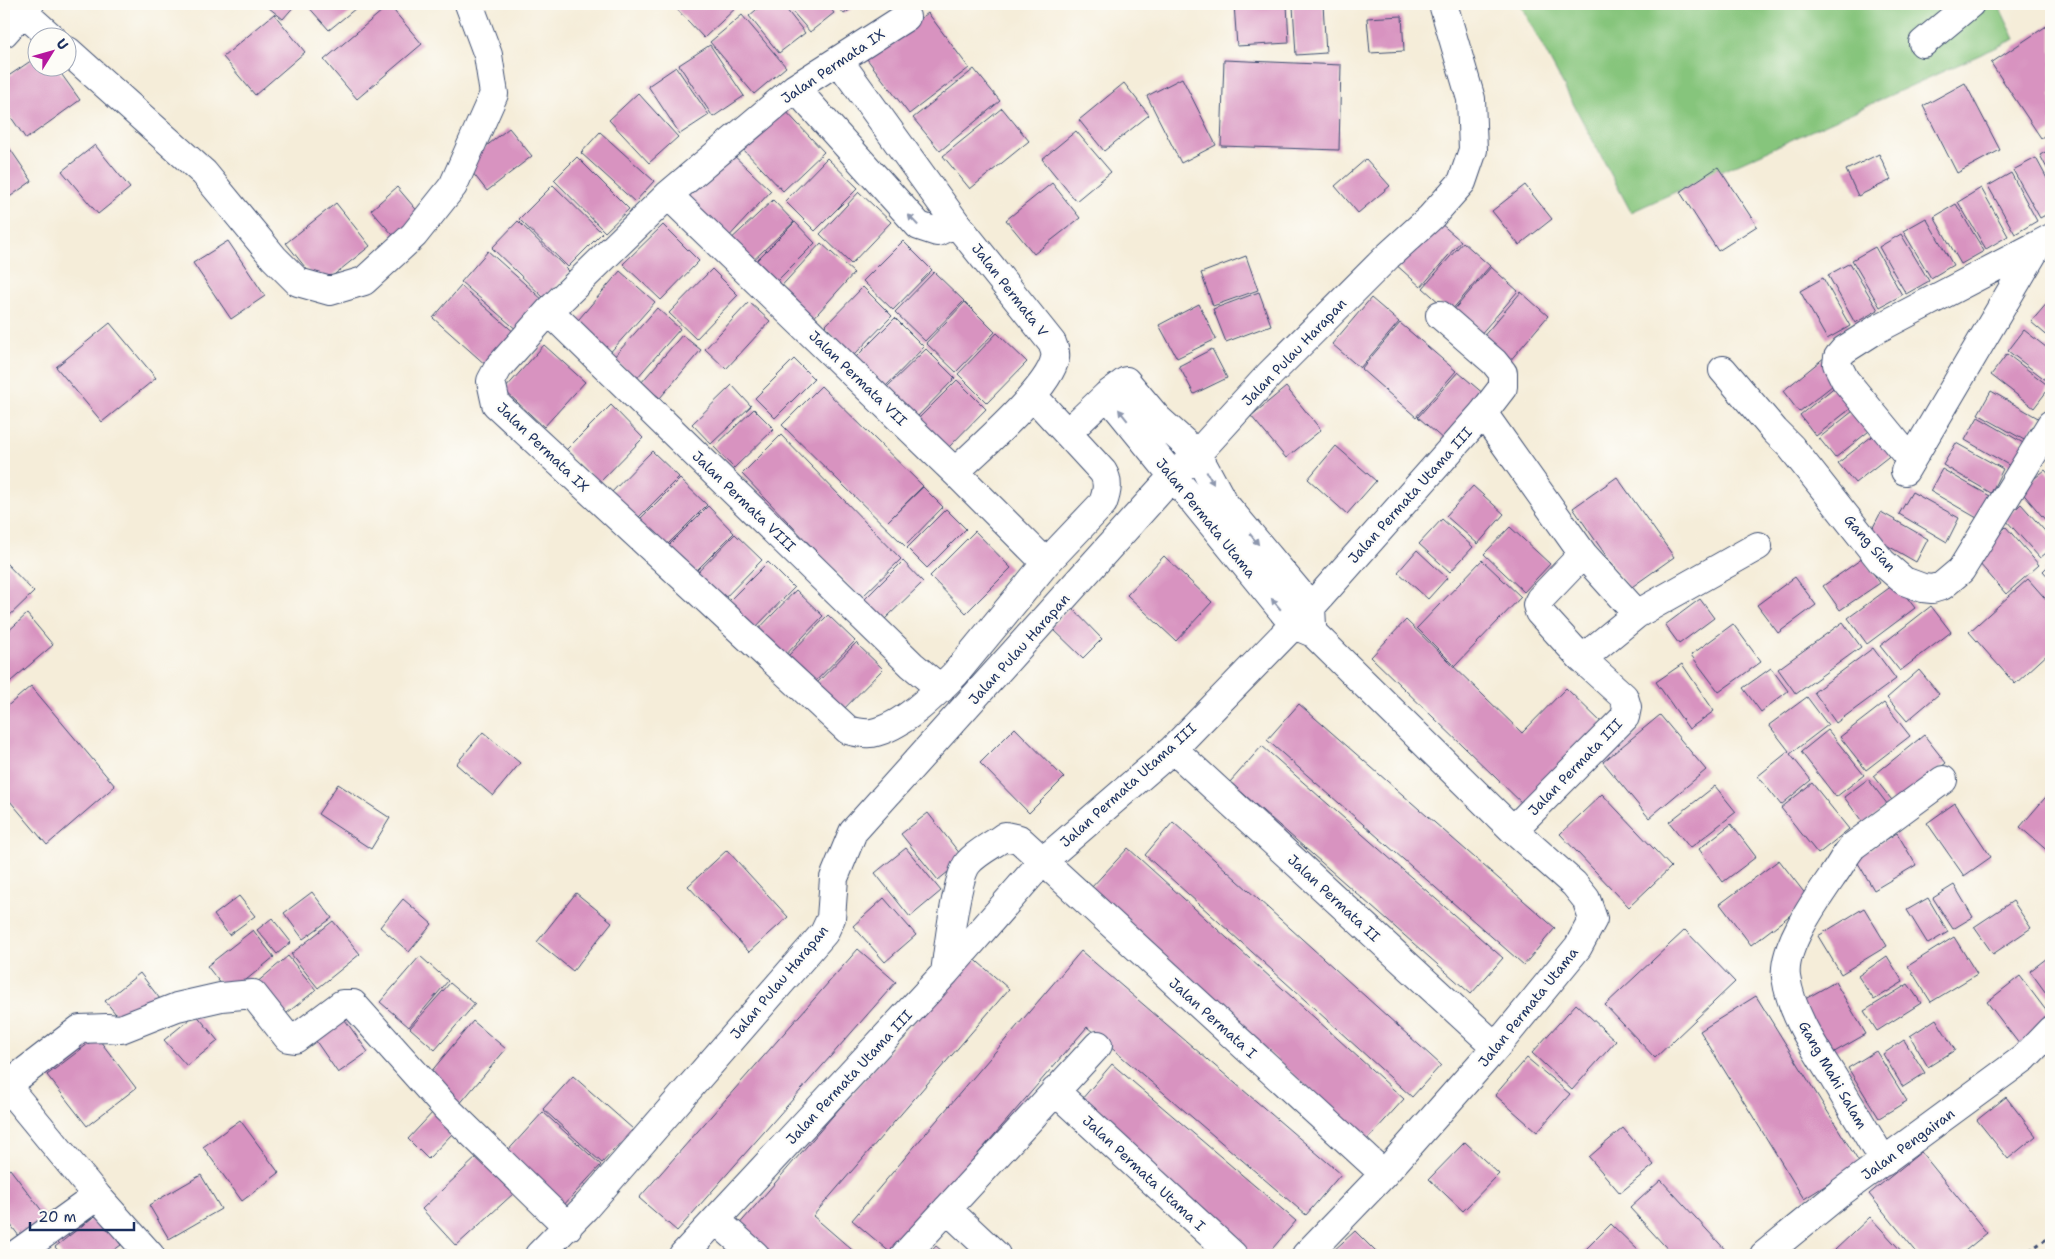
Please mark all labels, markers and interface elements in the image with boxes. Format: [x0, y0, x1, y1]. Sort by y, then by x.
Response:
street label: Jalan Permata IX [778, 25, 888, 107]
north arrow [28, 28, 78, 78]
text: U [52, 35, 72, 53]
one-way arrow [907, 214, 919, 226]
street label: Jalan Permata V [968, 240, 1052, 341]
street label: Jalan Pulau Harapan [1238, 294, 1350, 410]
street label: Jalan Permata VII [805, 327, 911, 430]
street label: Jalan Permata IX [493, 398, 593, 496]
one-way arrow [1117, 409, 1128, 422]
street label: Jalan Permata Utama III [1344, 423, 1476, 567]
street label: Jalan Permata VIII [688, 447, 800, 555]
street label: Jalan Permata Utama [1152, 455, 1260, 582]
one-way arrow [1206, 471, 1214, 485]
street label: Gang Sian [1840, 511, 1900, 576]
one-way arrow [1249, 533, 1260, 546]
street label: Jalan Pulau Harapan [965, 590, 1074, 708]
one-way arrow [1270, 598, 1282, 610]
street label: Jalan Permata III [1524, 715, 1626, 819]
street label: Jalan Permata Utama III [1056, 719, 1200, 851]
street label: Jalan Permata II [1284, 851, 1384, 946]
street label: Jalan Pulau Harapan [726, 921, 832, 1043]
street label: Jalan Permata Utama [1474, 943, 1582, 1070]
street label: Jalan Permata I [1165, 974, 1261, 1062]
street label: Jalan Permata Utama III [782, 1006, 916, 1148]
street label: Gang Mahi Salam [1795, 1018, 1871, 1132]
street label: Jalan Pengairan [1858, 1104, 1958, 1184]
street label: Jalan Permata Utama I [1079, 1111, 1209, 1235]
scale bar [30, 1199, 134, 1231]
text: 20 m [38, 1207, 77, 1227]

